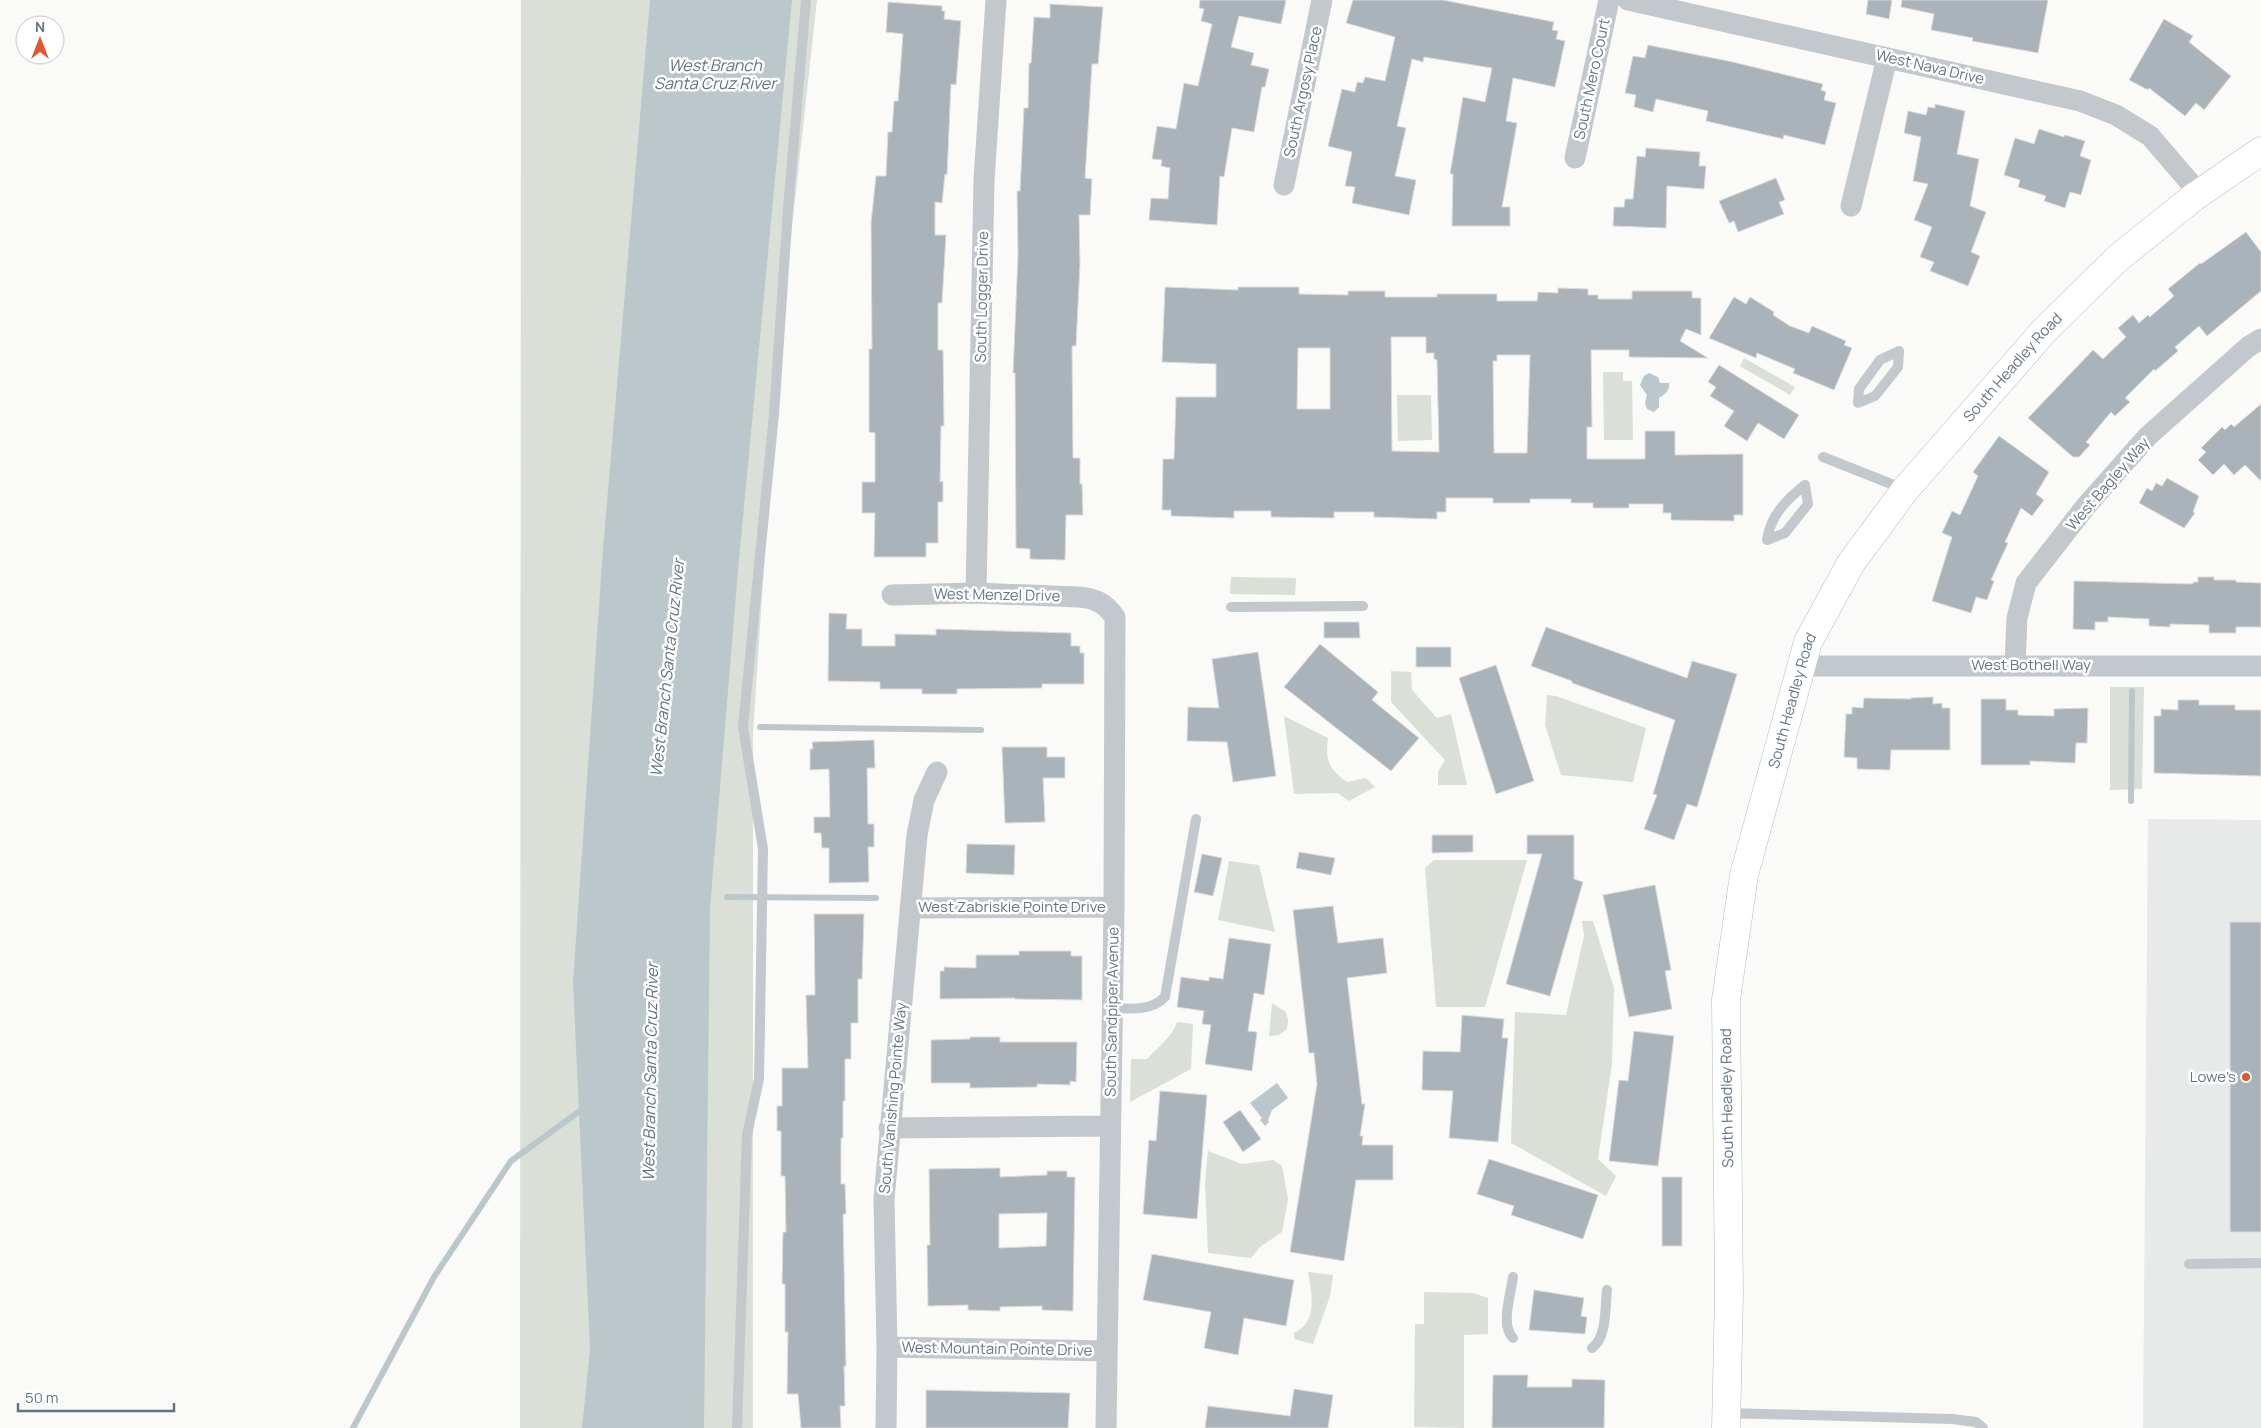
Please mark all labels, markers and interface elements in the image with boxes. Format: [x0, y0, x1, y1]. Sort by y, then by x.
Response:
north arrow [15, 15, 65, 65]
street label: South Mero Court [1568, 16, 1615, 141]
text: N [35, 17, 45, 36]
street label: South Argosy Place [1278, 24, 1327, 159]
street label: West Nava Drive [1874, 44, 1987, 89]
water label: West Branch Santa Cruz River [654, 54, 778, 94]
street label: South Logger Drive [970, 231, 993, 363]
street label: South Headley Road [1958, 308, 2067, 426]
street label: West Bagley Way [2061, 432, 2154, 535]
water label: West Branch Santa Cruz River [645, 556, 690, 778]
street label: West Menzel Drive [934, 583, 1061, 606]
street label: South Headley Road [1763, 629, 1821, 771]
street label: West Bothell Way [1971, 654, 2091, 675]
street label: West Zabriskie Pointe Drive [918, 896, 1106, 917]
street label: South Sandpiper Avenue [1100, 927, 1123, 1097]
water label: West Branch Santa Cruz River [637, 960, 663, 1181]
street label: South Vanishing Pointe Way [874, 1001, 911, 1195]
street label: South Headley Road [1715, 1028, 1738, 1168]
place label: Lowe’s [2190, 1066, 2236, 1087]
marker: Lowe’s [2240, 1071, 2252, 1083]
street label: West Mountain Pointe Drive [901, 1336, 1093, 1361]
scale bar [18, 1380, 174, 1412]
text: 50 m [25, 1387, 59, 1408]

